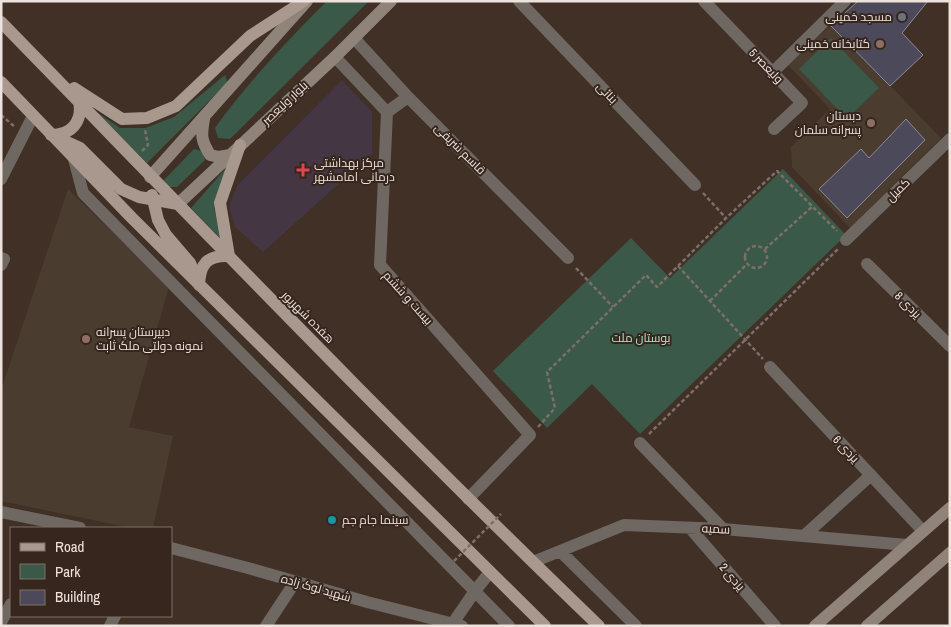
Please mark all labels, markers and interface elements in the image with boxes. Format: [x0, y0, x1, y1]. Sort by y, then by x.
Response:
place label: مسجد خمینی [825, 9, 892, 25]
marker: مسجد خمینی [896, 11, 908, 23]
place label: کتابخانه خمینی [796, 36, 870, 52]
marker: کتابخانه خمینی [874, 38, 886, 50]
street label: ولیعصر 5 [745, 45, 787, 87]
street label: بلوار ولیعصر [258, 78, 311, 129]
street label: بنائی [593, 79, 621, 107]
place label: دبستان پسرانه سلمان [795, 108, 862, 139]
marker: دبستان پسرانه سلمان [865, 117, 877, 129]
street label: قاسم شریفی [431, 120, 489, 178]
place label: مرکز بهداشتی درمانی امامشهر [313, 155, 395, 185]
marker: مرکز بهداشتی درمانی امامشهر [296, 163, 310, 177]
street label: کمیل [883, 175, 913, 205]
street label: بیست و ششم [380, 268, 436, 328]
street label: هفده شهریور [278, 287, 338, 347]
street label: یزدی 8 [891, 288, 925, 322]
place label: دبیرستان پسرانه نمونه دولتی ملک ثابت [96, 324, 203, 354]
park label: بوستان ملت [611, 330, 671, 346]
marker: دبیرستان پسرانه نمونه دولتی ملک ثابت [80, 333, 92, 345]
street label: یزدی 6 [829, 432, 863, 467]
place label: سینما جام جم [342, 512, 408, 528]
marker: سینما جام جم [326, 514, 338, 526]
street label: سمیه [701, 520, 731, 538]
legend [10, 527, 172, 617]
text: Road [55, 536, 84, 557]
street label: یزدی 2 [716, 560, 749, 595]
text: Park [55, 561, 81, 582]
street label: شهید لوک زاده [279, 570, 353, 606]
text: Building [55, 586, 100, 607]

